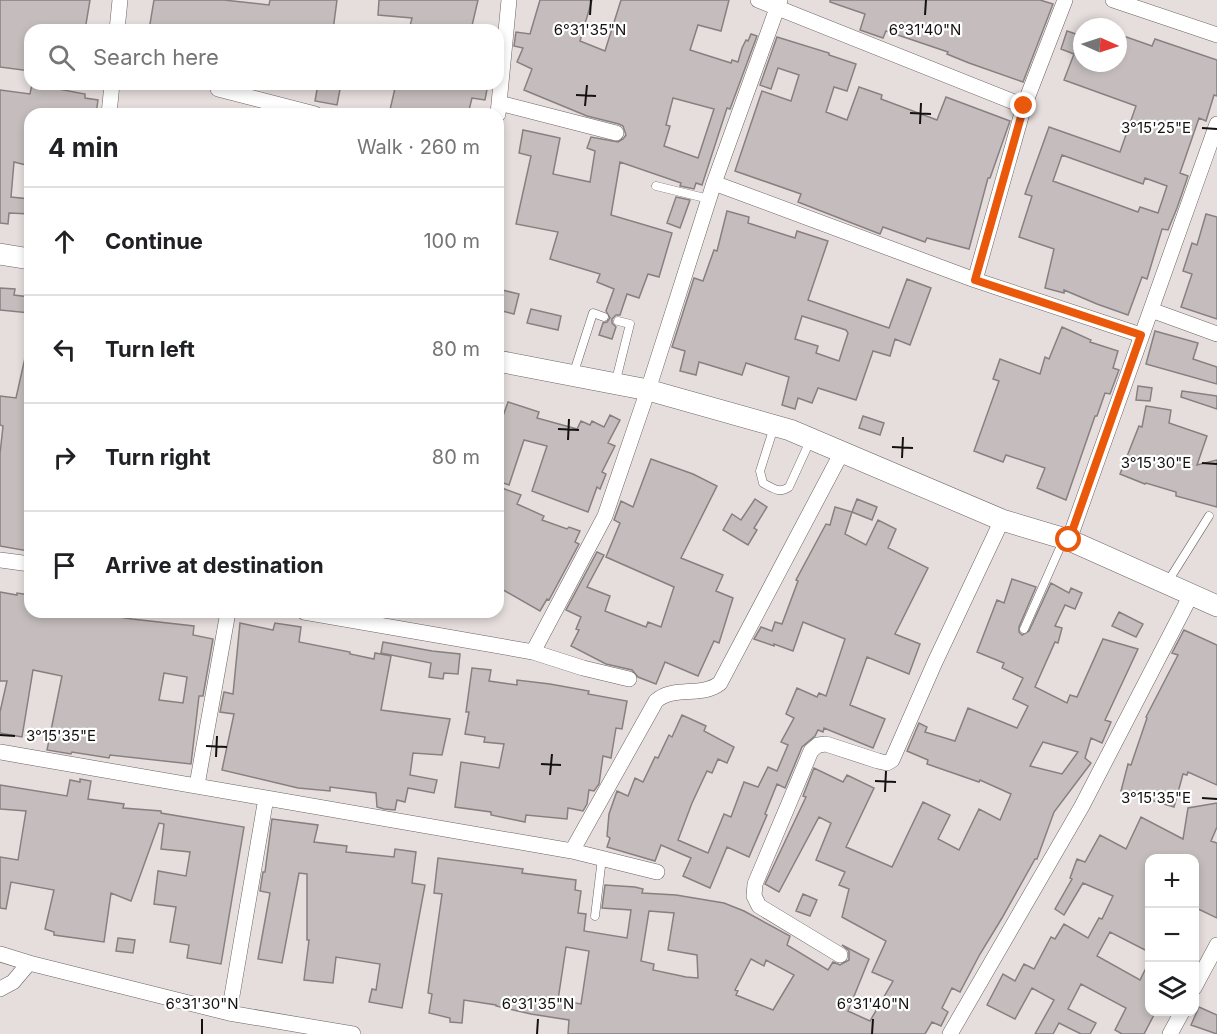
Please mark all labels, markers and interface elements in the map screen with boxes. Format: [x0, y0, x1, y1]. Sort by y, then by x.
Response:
north arrow [1073, 18, 1127, 72]
text: 6°31'35"N [554, 20, 626, 39]
text: 6°31'40"N [889, 20, 961, 39]
search box [24, 24, 504, 90]
icon: search [45, 41, 78, 74]
text: Search here [93, 44, 219, 70]
route end [1010, 92, 1036, 118]
text: 3°15'25"E [1121, 118, 1191, 137]
text: 4 min [48, 132, 119, 163]
text: Walk · 260 m [357, 135, 480, 159]
icon: ahead [48, 225, 81, 258]
text: Continue [105, 228, 203, 254]
text: 100 m [423, 229, 480, 253]
icon: left [48, 333, 81, 366]
text: Turn left [105, 336, 195, 362]
text: 80 m [432, 337, 480, 361]
icon: right [48, 441, 81, 474]
text: Turn right [105, 444, 211, 470]
text: 80 m [432, 445, 480, 469]
text: 3°15'30"E [1121, 453, 1191, 472]
route start [1055, 526, 1081, 552]
icon: arrive [48, 549, 81, 582]
text: Arrive at destination [105, 552, 324, 578]
text: 3°15'35"E [26, 726, 96, 745]
text: 3°15'35"E [1121, 788, 1191, 807]
map controls [1145, 854, 1199, 1016]
button: + [1145, 854, 1199, 908]
button: − [1145, 908, 1199, 962]
button: layers [1145, 962, 1199, 1016]
text: 6°31'30"N [165, 994, 239, 1013]
text: 6°31'35"N [502, 994, 574, 1013]
text: 6°31'40"N [837, 994, 909, 1013]

